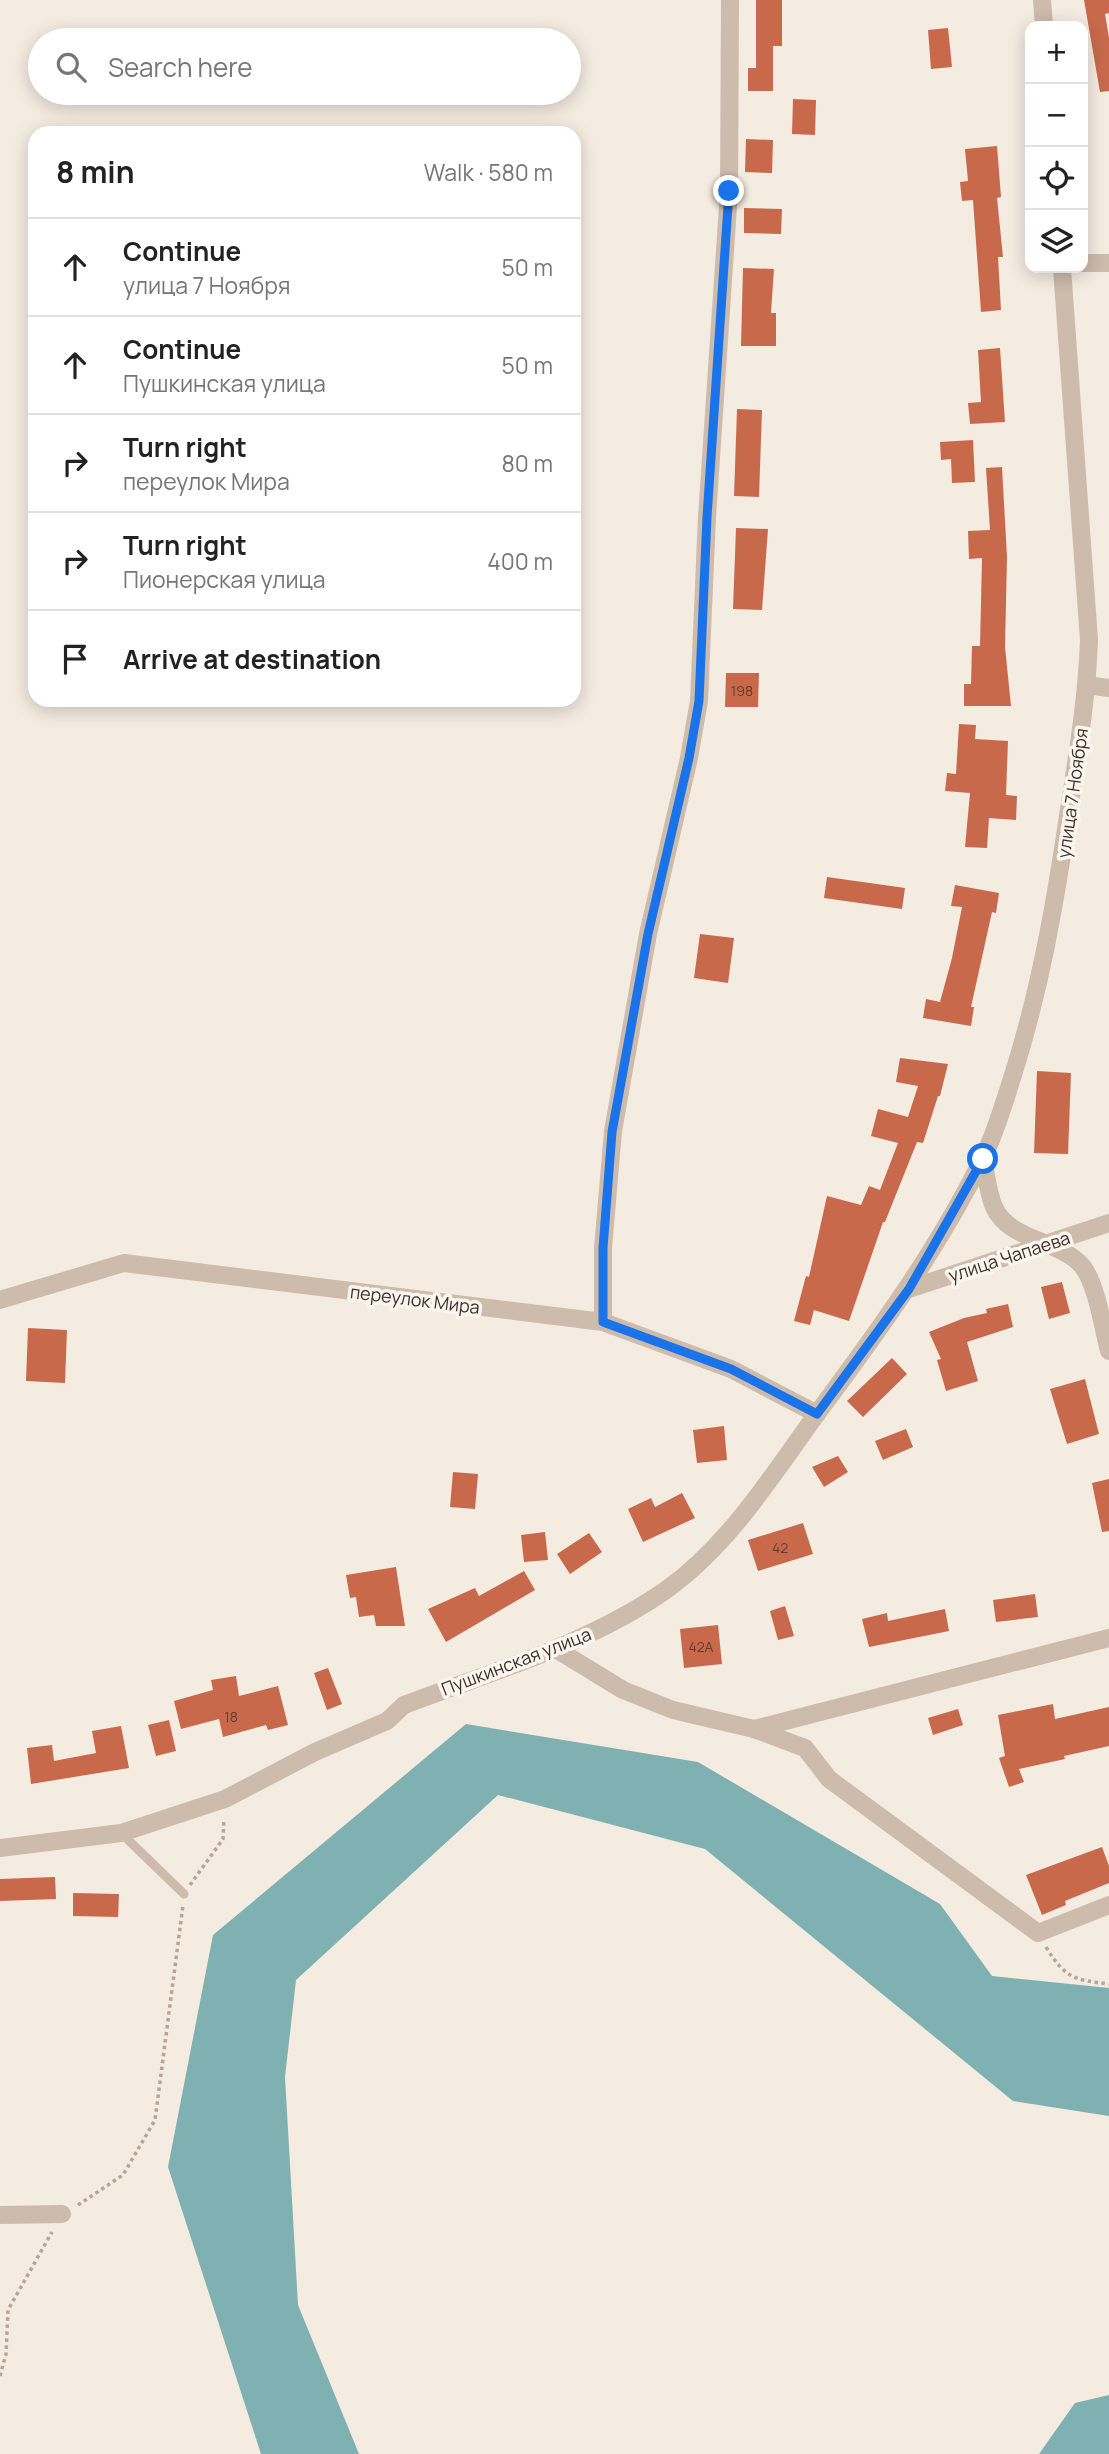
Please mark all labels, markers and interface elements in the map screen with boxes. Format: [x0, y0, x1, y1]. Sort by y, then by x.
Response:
map controls [1025, 21, 1088, 273]
button: + [1025, 21, 1088, 84]
search box [28, 28, 581, 105]
icon: search [52, 48, 90, 86]
text: Search here [108, 49, 253, 85]
button: − [1025, 84, 1088, 147]
button: locate [1025, 147, 1088, 210]
text: 8 min [56, 151, 135, 192]
text: Walk · 580 m [424, 156, 553, 188]
route end [713, 175, 744, 206]
button: layers [1025, 210, 1088, 273]
text: Continue [123, 233, 241, 269]
icon: ahead [56, 248, 94, 286]
text: 50 m [502, 251, 553, 283]
text: улица 7 Ноября [123, 269, 291, 301]
text: Continue [123, 331, 241, 367]
icon: ahead [56, 346, 94, 384]
text: 50 m [502, 349, 553, 381]
text: Пушкинская улица [123, 367, 326, 399]
text: Turn right [123, 429, 247, 465]
icon: right [56, 444, 94, 482]
text: 80 m [502, 447, 553, 479]
text: переулок Мира [123, 465, 290, 497]
text: Turn right [123, 527, 247, 563]
icon: right [56, 542, 94, 580]
text: 400 m [487, 545, 553, 577]
text: Пионерская улица [123, 563, 325, 595]
icon: arrive [56, 640, 94, 678]
text: Arrive at destination [123, 641, 381, 677]
house number: 198 [731, 681, 753, 700]
street label: улица 7 Ноября [1051, 726, 1093, 860]
route start [967, 1143, 998, 1174]
street label: улица Чапаева [945, 1225, 1073, 1287]
street label: переулок Мира [349, 1279, 481, 1319]
house number: 42 [772, 1538, 788, 1557]
street label: Пушкинская улица [438, 1621, 594, 1701]
house number: 42А [689, 1637, 714, 1656]
house number: 18 [224, 1707, 238, 1726]

